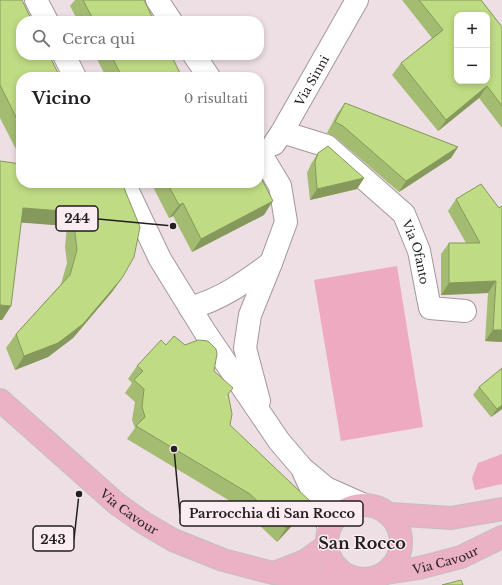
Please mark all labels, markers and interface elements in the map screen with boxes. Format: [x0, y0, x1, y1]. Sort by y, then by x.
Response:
map controls [454, 12, 490, 84]
button: + [454, 12, 490, 48]
search box [16, 16, 264, 60]
icon: search [30, 27, 52, 49]
text: Cerca qui [62, 29, 135, 48]
button: − [454, 48, 490, 84]
street label: Via Sinni [291, 52, 332, 109]
text: Vicino [32, 88, 91, 109]
text: 0 risultati [184, 90, 248, 107]
callout: 244 [56, 206, 98, 231]
text: 244 [64, 210, 90, 227]
street label: Via Ofanto [399, 216, 433, 286]
street label: Via Cavour [97, 485, 161, 537]
callout: Parrocchia di San Rocco [180, 501, 363, 526]
text: Parrocchia di San Rocco [189, 505, 355, 522]
callout: 243 [33, 526, 74, 551]
text: 243 [40, 531, 66, 548]
district label: San Rocco [318, 533, 406, 553]
street label: Via Cavour [411, 542, 481, 577]

